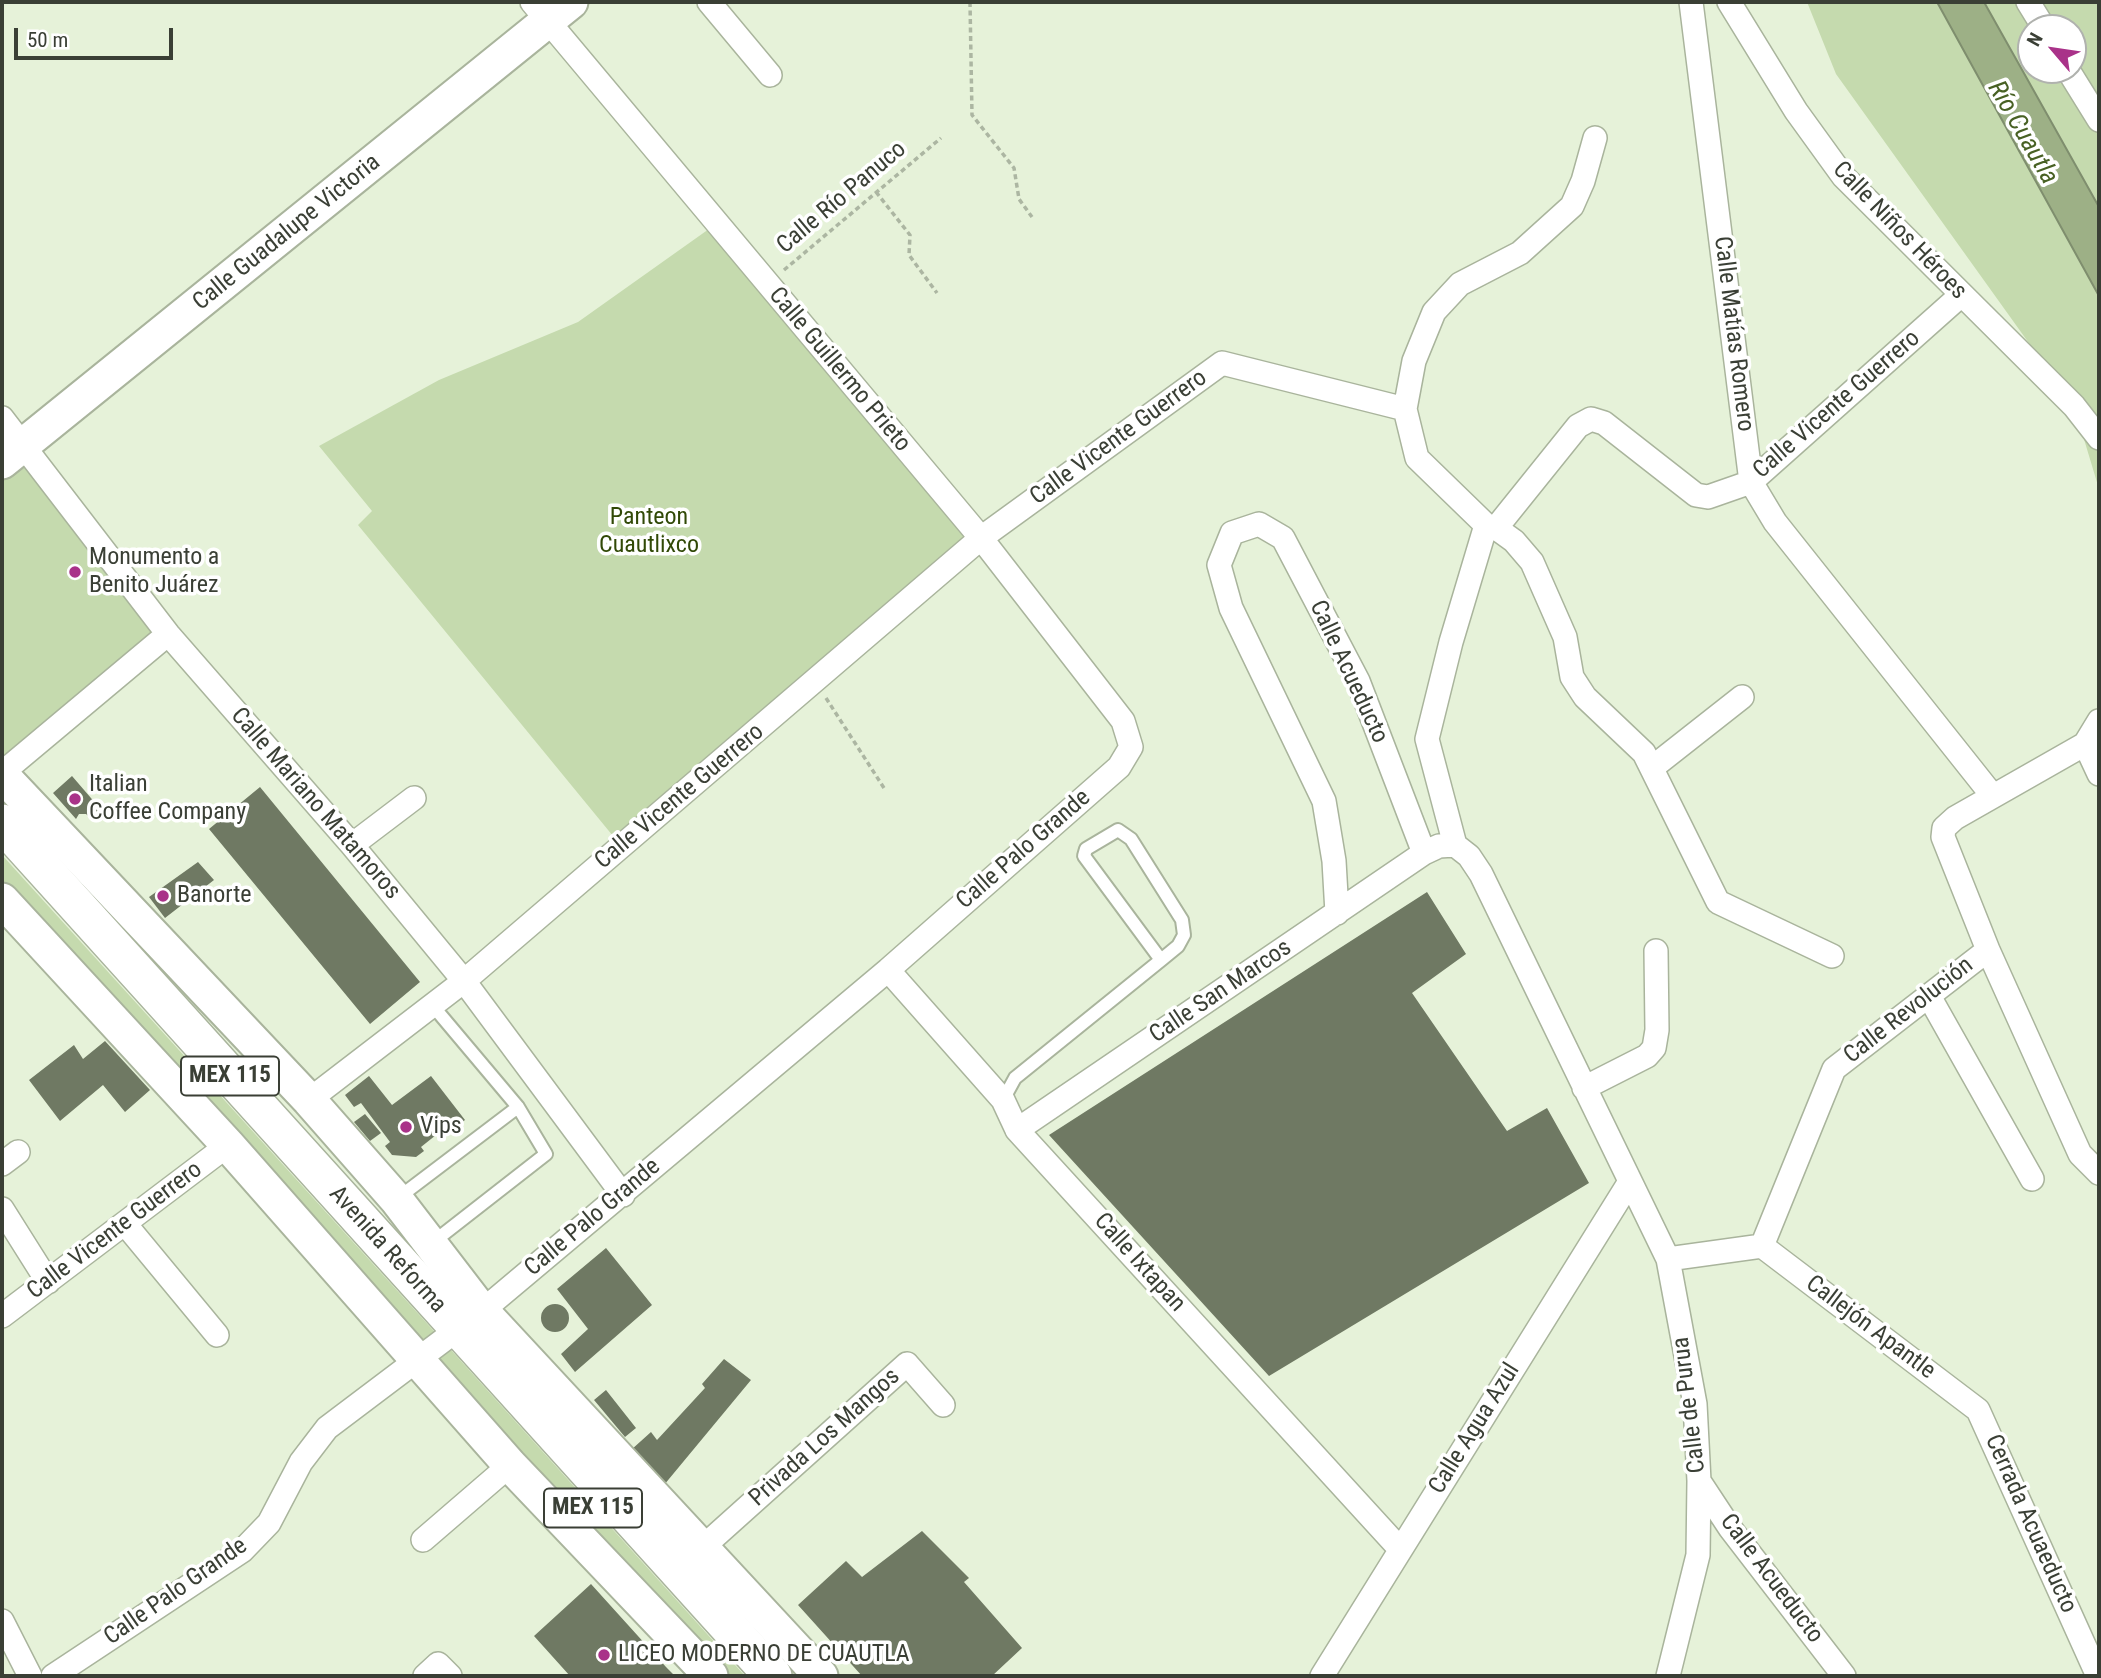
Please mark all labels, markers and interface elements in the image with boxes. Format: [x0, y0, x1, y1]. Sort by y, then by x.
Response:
scale bar [18, 14, 177, 58]
north arrow [2017, 14, 2087, 84]
text: 50 m [27, 28, 68, 52]
text: N [2022, 29, 2048, 50]
water label: Río Cuautla [1980, 76, 2064, 190]
street label: Calle Río Panuco [772, 136, 912, 260]
street label: Calle Guadalupe Victoria [188, 149, 386, 317]
street label: Calle Niños Héroes [1826, 156, 1972, 306]
street label: Calle Matías Romero [1707, 235, 1759, 433]
street label: Calle Guillermo Prieto [762, 282, 916, 458]
street label: Calle Vicente Guerrero [1748, 325, 1926, 485]
street label: Calle Vicente Guerrero [1025, 364, 1213, 512]
park label: Panteon Cuautlixco [599, 504, 699, 560]
place label: Monumento a Benito Juárez [89, 544, 219, 600]
marker: Monumento a Benito Juárez [67, 564, 83, 580]
street label: Calle Acueducto [1302, 596, 1394, 748]
street label: Calle Mariano Matamoros [224, 702, 406, 906]
street label: Calle Vicente Guerrero [590, 718, 770, 876]
place label: Italian Coffee Company [89, 771, 246, 827]
street label: Calle Palo Grande [951, 784, 1097, 916]
marker: Italian Coffee Company [67, 791, 83, 807]
place label: Banorte [177, 882, 252, 910]
marker: Banorte [155, 888, 171, 904]
street label: Calle San Marcos [1145, 934, 1297, 1050]
street label: Calle Revolución [1839, 952, 1979, 1070]
road number: MEX 115 [181, 1056, 279, 1096]
place label: Vips [420, 1113, 462, 1141]
marker: Vips [398, 1119, 414, 1135]
street label: Calle Palo Grande [519, 1153, 667, 1283]
street label: Calle Vicente Guerrero [22, 1156, 208, 1306]
street label: Avenida Reforma [322, 1180, 452, 1320]
street label: Calle Ixtapan [1087, 1208, 1191, 1318]
street label: Callejón Apantle [1800, 1270, 1940, 1386]
street label: Calle de Purua [1667, 1335, 1713, 1475]
street label: Calle Agua Azul [1423, 1358, 1527, 1500]
street label: Privada Los Mangos [744, 1363, 906, 1513]
street label: Cerrada Acuaeducto [1978, 1430, 2082, 1618]
road number: MEX 115 [544, 1488, 642, 1527]
street label: Calle Acueducto [1713, 1509, 1829, 1649]
street label: Calle Palo Grande [99, 1532, 253, 1652]
place label: LICEO MODERNO DE CUAUTLA [618, 1641, 910, 1669]
marker: LICEO MODERNO DE CUAUTLA [596, 1647, 612, 1663]

